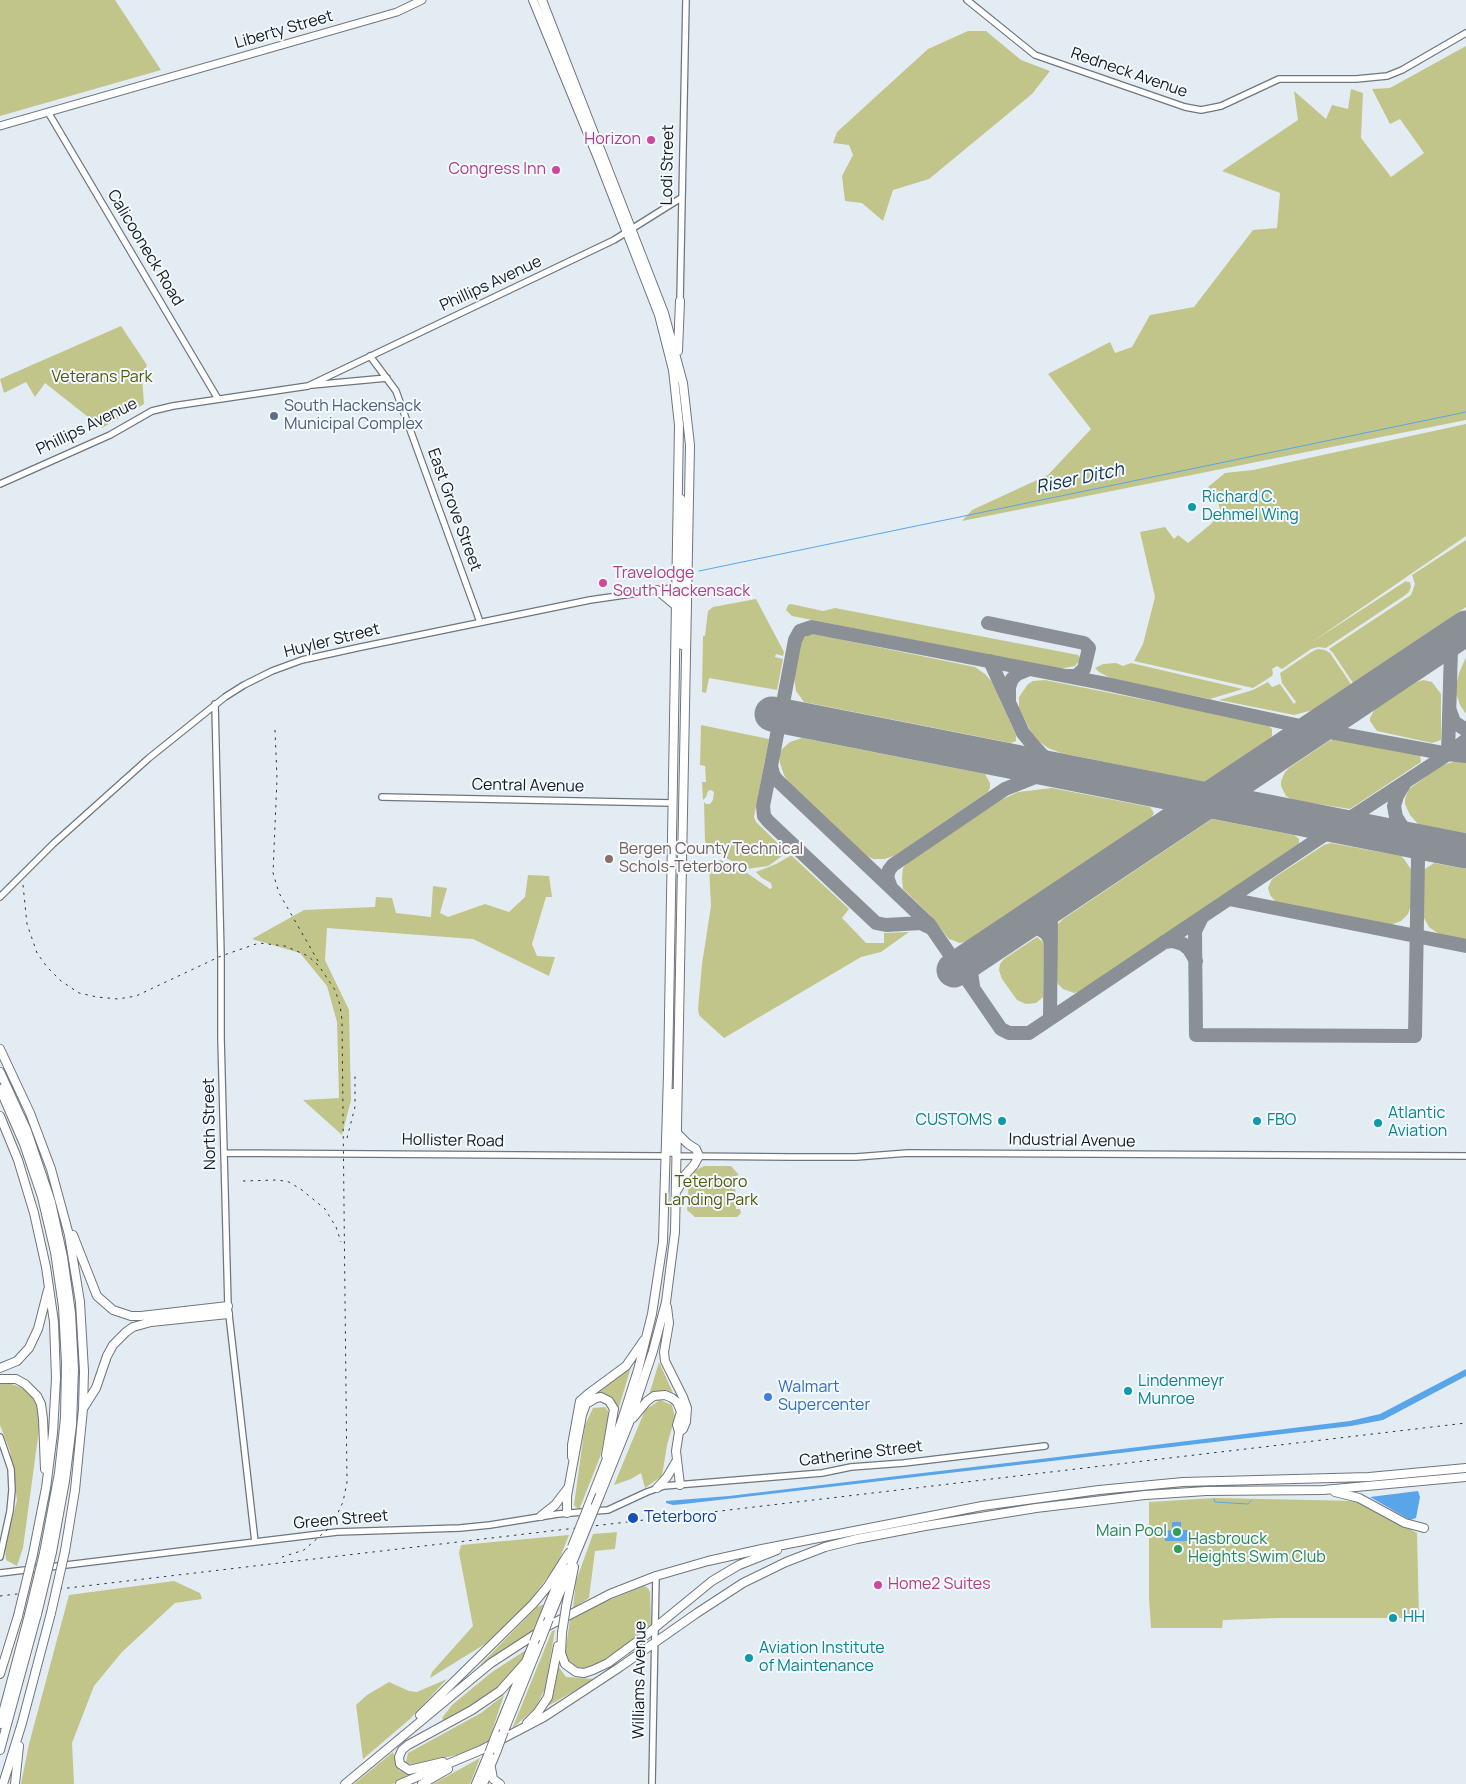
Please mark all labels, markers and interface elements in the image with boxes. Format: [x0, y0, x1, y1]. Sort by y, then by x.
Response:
street label: Liberty Street [233, 7, 335, 53]
street label: Redneck Avenue [1068, 44, 1190, 102]
street label: Lodi Street [658, 124, 678, 206]
place label: Horizon [584, 130, 641, 150]
marker: Horizon [645, 134, 657, 146]
place label: Congress Inn [448, 160, 546, 180]
marker: Congress Inn [550, 164, 562, 176]
street label: Calicooneck Road [103, 186, 187, 310]
street label: Phillips Avenue [437, 252, 545, 316]
park label: Veterans Park [52, 368, 152, 388]
street label: Phillips Avenue [33, 394, 141, 460]
place label: South Hackensack Municipal Complex [284, 397, 423, 435]
marker: South Hackensack Municipal Complex [268, 410, 280, 422]
street label: East Grove Street [423, 446, 485, 574]
water label: Riser Ditch [1034, 459, 1126, 499]
place label: Richard C. Dehmel Wing [1202, 488, 1299, 526]
marker: Richard C. Dehmel Wing [1186, 501, 1198, 513]
place label: Travelodge South Hackensack [613, 564, 750, 602]
marker: Travelodge South Hackensack [597, 577, 609, 589]
street label: Huyler Street [282, 620, 382, 662]
street label: Central Avenue [472, 775, 584, 797]
place label: Bergen County Technical Schols-Teterboro [619, 840, 803, 878]
marker: Bergen County Technical Schols-Teterboro [603, 853, 615, 865]
street label: North Street [200, 1078, 220, 1170]
place label: Atlantic Aviation [1388, 1104, 1447, 1142]
place label: CUSTOMS [916, 1111, 992, 1131]
place label: FBO [1267, 1111, 1296, 1131]
marker: CUSTOMS [996, 1115, 1008, 1127]
marker: FBO [1251, 1115, 1263, 1127]
marker: Atlantic Aviation [1372, 1117, 1384, 1129]
street label: Industrial Avenue [1008, 1130, 1136, 1152]
street label: Hollister Road [402, 1131, 504, 1151]
park label: Teterboro Landing Park [664, 1173, 758, 1211]
place label: Lindenmeyr Munroe [1138, 1372, 1224, 1410]
place label: Walmart Supercenter [778, 1378, 870, 1416]
marker: Lindenmeyr Munroe [1122, 1385, 1134, 1397]
marker: Walmart Supercenter [762, 1391, 774, 1403]
street label: Catherine Street [798, 1437, 924, 1471]
street label: Green Street [293, 1506, 389, 1534]
place label: Teterboro [644, 1508, 717, 1528]
marker: Teterboro [626, 1511, 640, 1525]
place label: Main Pool [1096, 1522, 1167, 1542]
marker: Main Pool [1171, 1526, 1183, 1538]
place label: Hasbrouck Heights Swim Club [1188, 1530, 1326, 1568]
marker: Hasbrouck Heights Swim Club [1172, 1543, 1184, 1555]
place label: Home2 Suites [888, 1575, 991, 1595]
marker: Home2 Suites [872, 1579, 884, 1591]
place label: HH [1403, 1608, 1425, 1628]
marker: HH [1387, 1612, 1399, 1624]
street label: Williams Avenue [629, 1621, 651, 1739]
place label: Aviation Institute of Maintenance [759, 1639, 885, 1677]
marker: Aviation Institute of Maintenance [743, 1652, 755, 1664]

